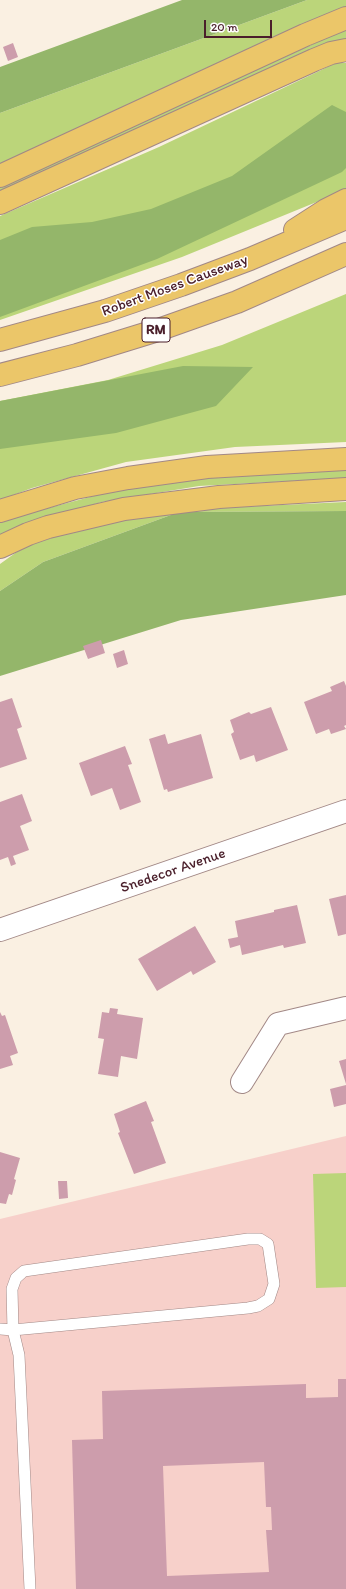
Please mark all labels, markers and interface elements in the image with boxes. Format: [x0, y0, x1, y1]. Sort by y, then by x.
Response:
scale bar [206, 12, 274, 38]
text: 20 m [211, 20, 238, 34]
street label: Robert Moses Causeway [99, 251, 251, 321]
road number: RM [142, 318, 170, 342]
street label: Snedecor Avenue [118, 845, 228, 897]

